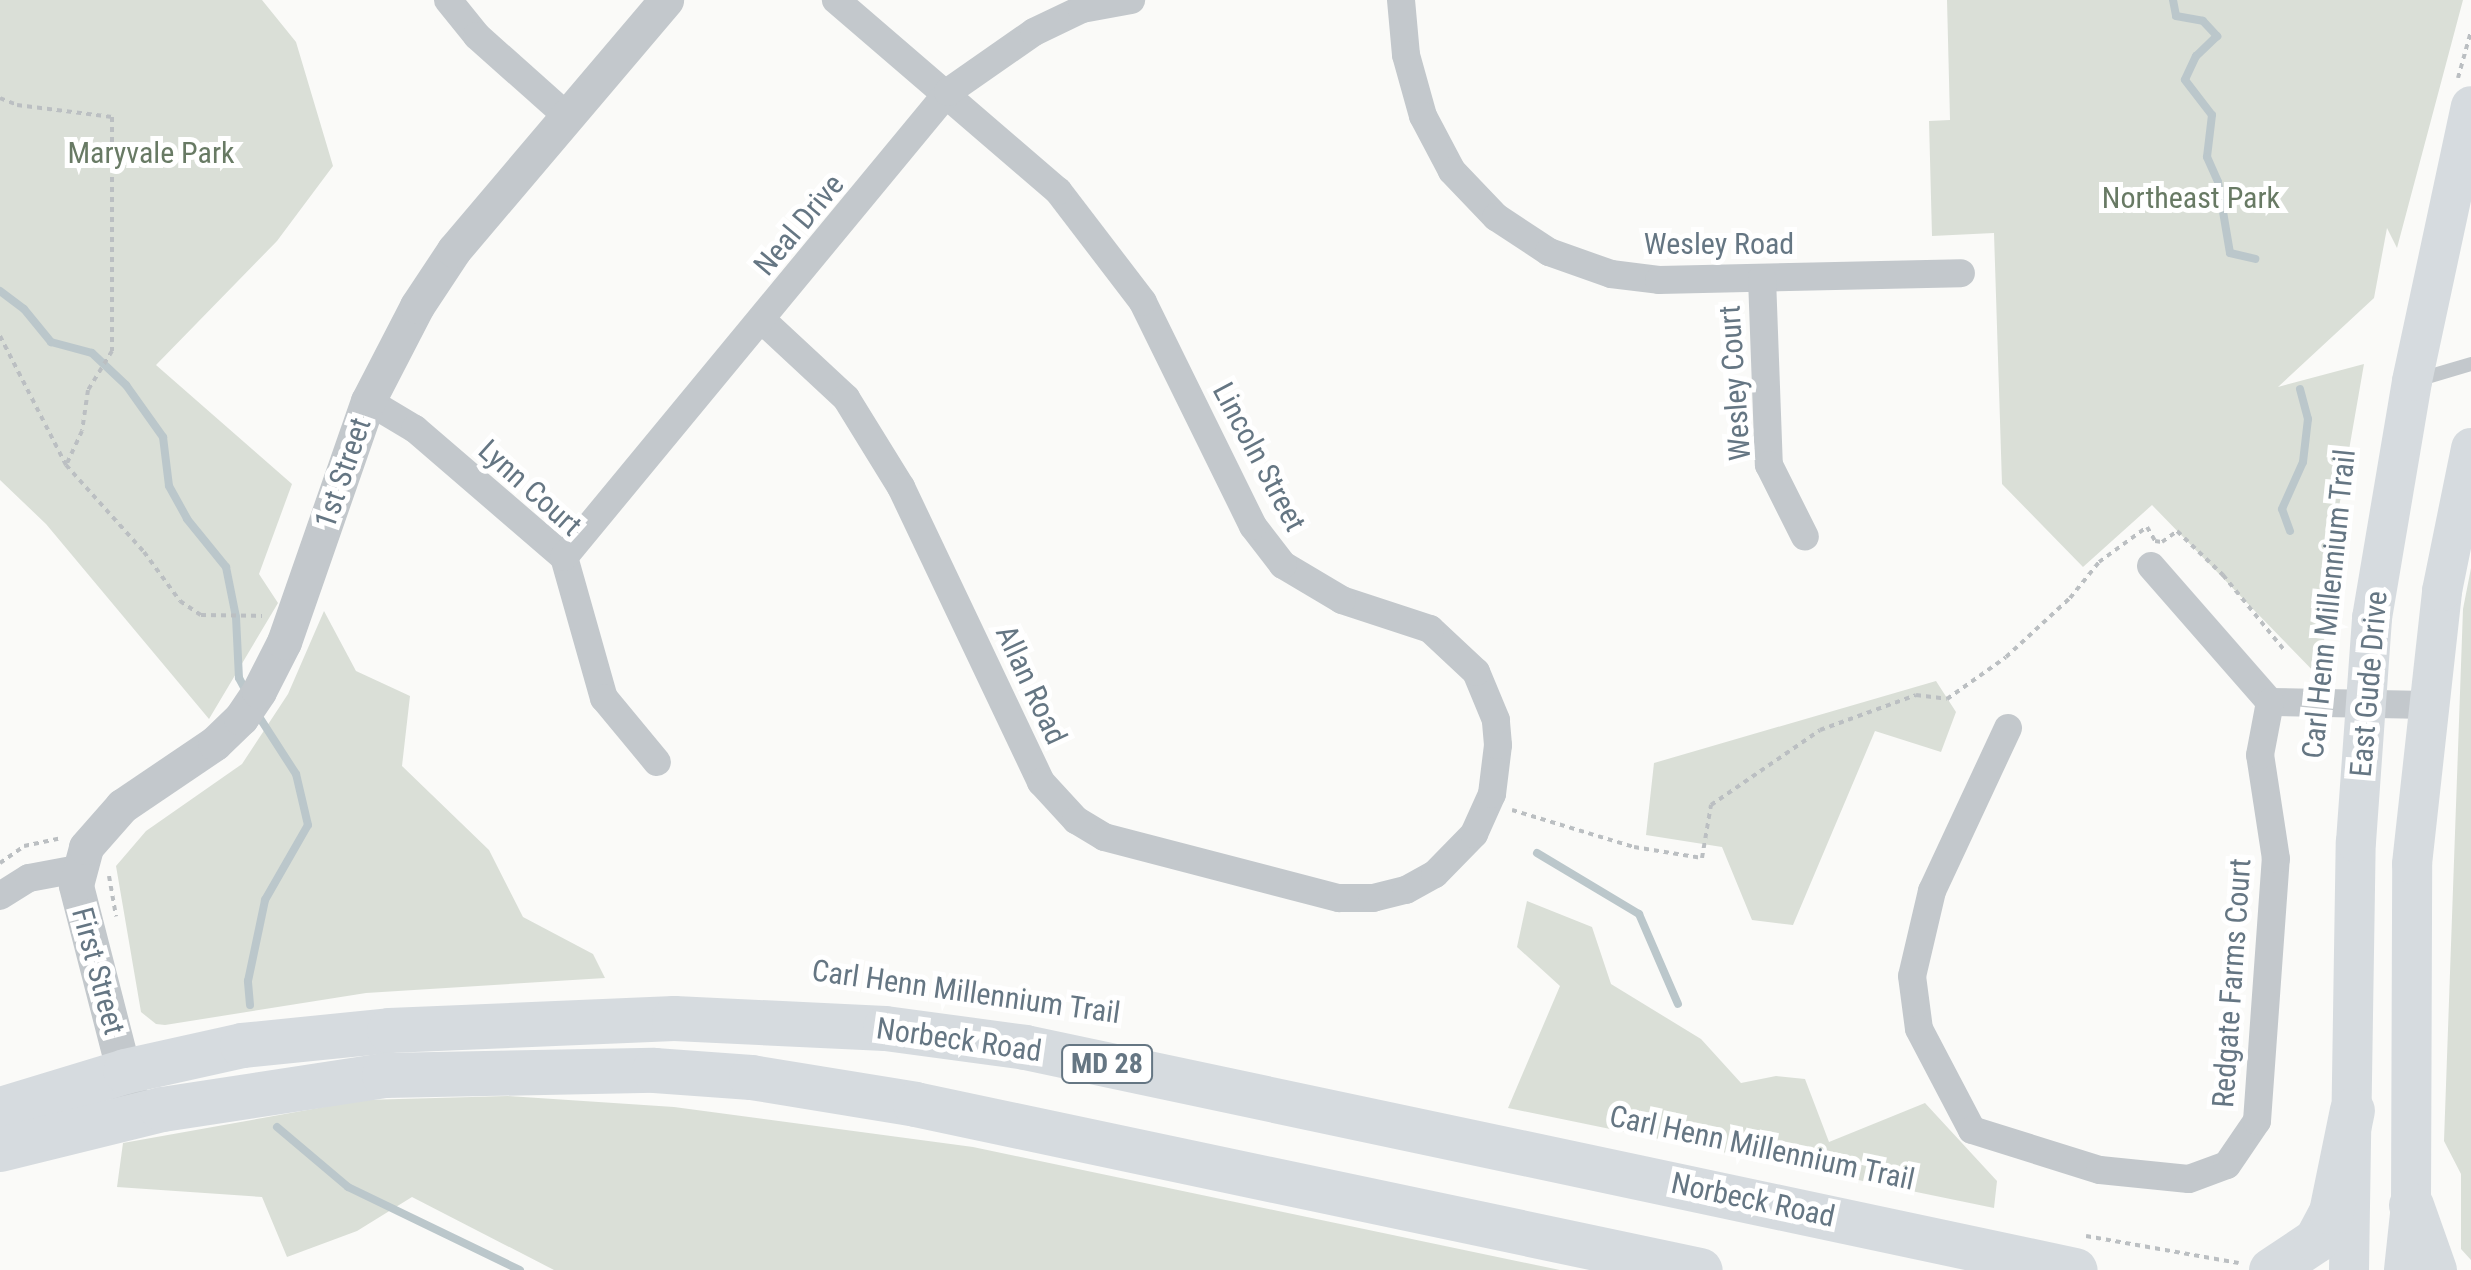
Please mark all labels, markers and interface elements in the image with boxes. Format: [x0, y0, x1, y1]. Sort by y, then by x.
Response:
park label: Maryvale Park [67, 135, 235, 171]
street label: Neal Drive [746, 167, 852, 283]
park label: Northeast Park [2102, 180, 2280, 216]
street label: Wesley Road [1644, 226, 1794, 262]
street label: Wesley Court [1712, 304, 1758, 462]
street label: Lincoln Street [1205, 377, 1313, 537]
street label: 1st Street [307, 413, 379, 533]
street label: Lynn Court [471, 432, 589, 544]
street label: Carl Henn Millennium Trail [2295, 447, 2363, 761]
street label: East Gude Drive [2343, 589, 2395, 779]
street label: Allan Road [988, 620, 1074, 750]
street label: Redgate Farms Court [2205, 857, 2259, 1109]
street label: First Street [64, 903, 132, 1039]
street label: Carl Henn Millennium Trail [809, 953, 1123, 1031]
street label: Norbeck Road [874, 1011, 1044, 1069]
road number: MD 28 [1060, 1041, 1154, 1087]
street label: Carl Henn Millennium Trail [1606, 1098, 1918, 1198]
street label: Norbeck Road [1668, 1165, 1838, 1235]

